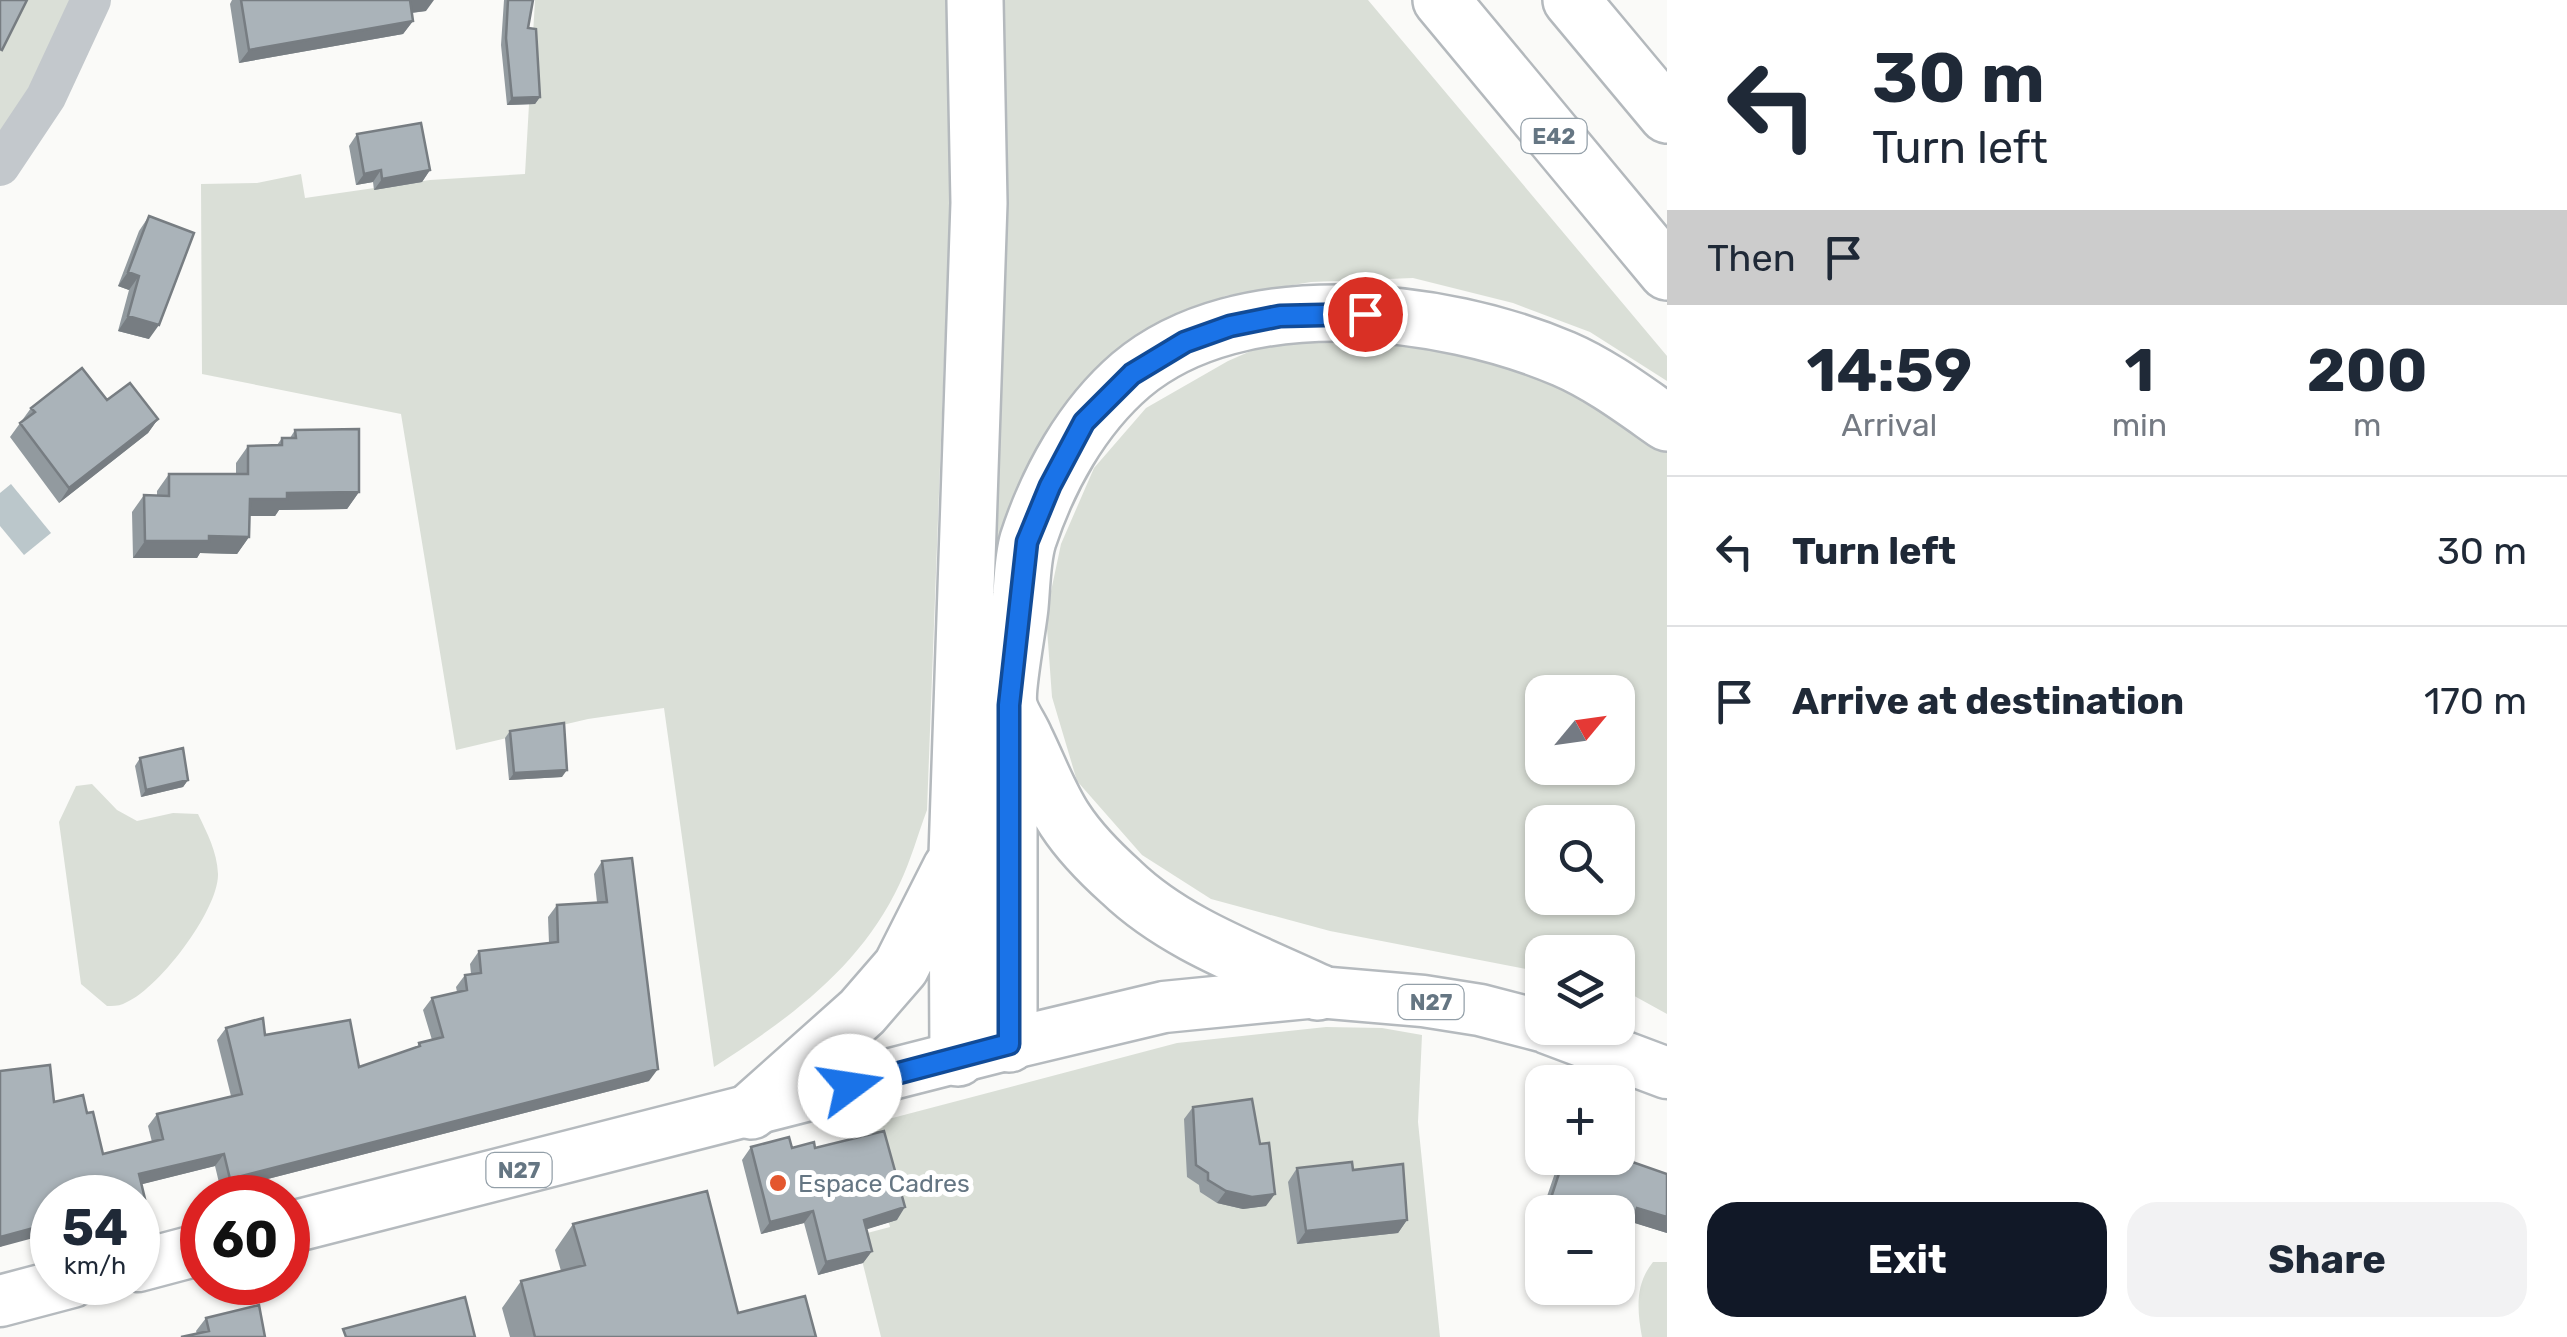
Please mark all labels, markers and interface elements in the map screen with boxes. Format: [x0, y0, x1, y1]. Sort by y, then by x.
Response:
text: 30 m [1872, 37, 2045, 120]
icon: left [1707, 40, 1837, 170]
road number: E42 [1522, 119, 1586, 153]
text: Turn left [1872, 121, 2048, 174]
icon: arrive [1816, 230, 1871, 285]
text: Then [1707, 235, 1796, 281]
pin [1323, 272, 1408, 357]
icon: arrive [1338, 287, 1393, 342]
text: 14:59 [1807, 335, 1972, 406]
text: 1 [2125, 335, 2154, 406]
text: 200 [2307, 335, 2427, 406]
text: Arrival [1841, 406, 1937, 444]
text: min [2112, 406, 2167, 444]
text: m [2353, 406, 2381, 444]
icon: left [1707, 524, 1762, 579]
text: Turn left [1792, 528, 1956, 574]
text: 30 m [2437, 528, 2527, 574]
icon: arrive [1707, 674, 1762, 729]
north arrow [1525, 675, 1635, 785]
map controls [1525, 675, 1635, 1305]
text: Arrive at destination [1792, 678, 2184, 724]
text: 170 m [2424, 678, 2527, 724]
button: search [1525, 805, 1635, 915]
button: layers [1525, 935, 1635, 1045]
road number: N27 [1398, 985, 1464, 1019]
position arrow [798, 1034, 902, 1138]
button: + [1525, 1065, 1635, 1175]
road number: N27 [486, 1153, 552, 1187]
place label: Espace Cadres [798, 1169, 970, 1198]
marker: Espace Cadres [767, 1172, 789, 1194]
speed limit sign: 60 [180, 1175, 310, 1305]
button: − [1525, 1195, 1635, 1305]
text: 54 [62, 1198, 128, 1258]
button: Exit [1707, 1202, 2107, 1317]
button: Share [2127, 1202, 2527, 1317]
text: km/h [64, 1251, 126, 1280]

